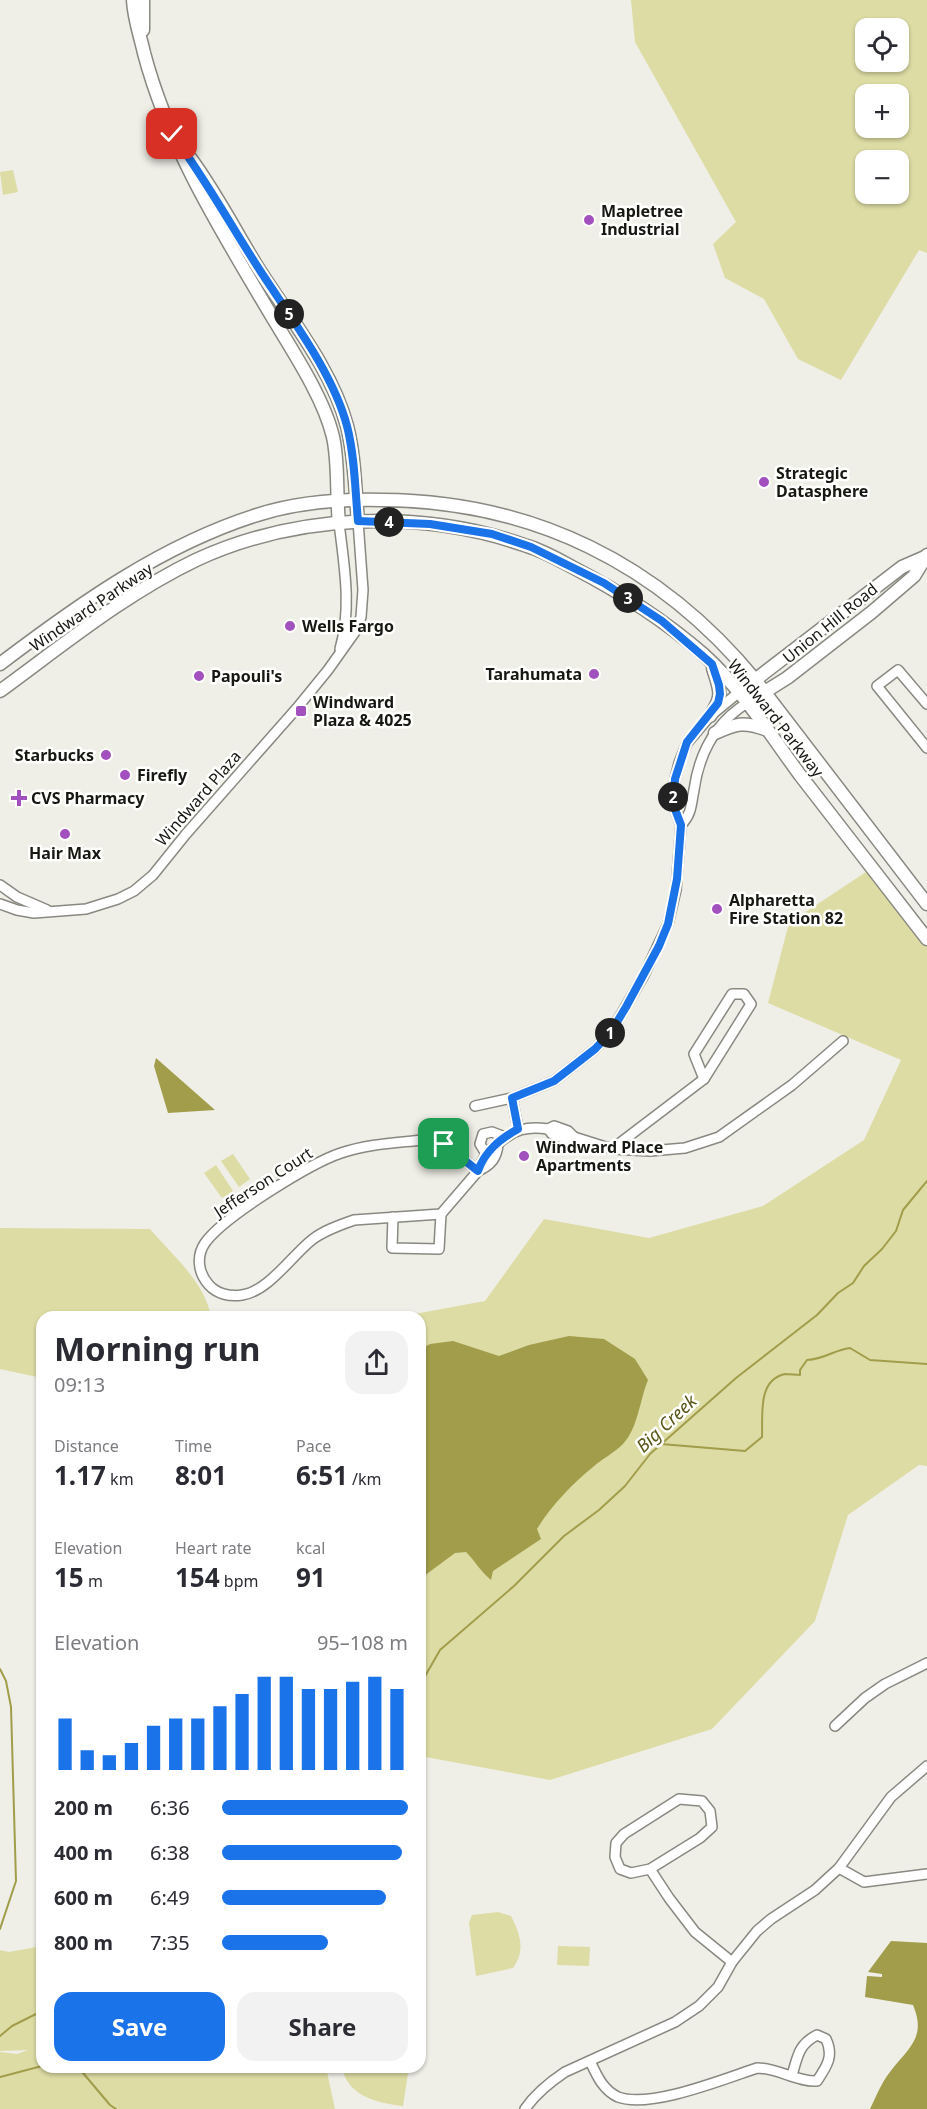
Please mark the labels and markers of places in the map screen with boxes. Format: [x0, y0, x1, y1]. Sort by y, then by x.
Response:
pin [146, 108, 197, 159]
place label: Mapletree Industrial [601, 200, 683, 240]
marker: Mapletree Industrial [582, 213, 596, 227]
pin: 5 [274, 299, 304, 329]
place label: Strategic Datasphere [776, 462, 868, 502]
marker: Strategic Datasphere [757, 475, 771, 489]
pin: 4 [374, 507, 404, 537]
pin: 3 [613, 583, 643, 613]
place label: Wells Fargo [302, 615, 394, 637]
marker: Wells Fargo [283, 619, 297, 633]
place label: Tarahumata [486, 663, 582, 685]
place label: Papouli's [211, 665, 282, 687]
marker: Tarahumata [587, 667, 601, 681]
marker: Papouli's [192, 669, 206, 683]
place label: Windward Plaza & 4025 [313, 691, 412, 731]
marker: Windward Plaza & 4025 [294, 704, 308, 718]
place label: Starbucks [15, 744, 94, 766]
marker: Starbucks [99, 748, 113, 762]
place label: Firefly [137, 764, 188, 786]
marker: Firefly [118, 768, 132, 782]
pin: 2 [658, 782, 688, 812]
place label: CVS Pharmacy [31, 787, 145, 809]
marker: CVS Pharmacy [12, 791, 26, 805]
marker: Hair Max [58, 827, 72, 841]
place label: Hair Max [29, 842, 102, 864]
place label: Alpharetta Fire Station 82 [729, 889, 843, 929]
marker: Alpharetta Fire Station 82 [710, 902, 724, 916]
pin: 1 [595, 1018, 625, 1048]
pin [418, 1118, 469, 1169]
place label: Windward Place Apartments [536, 1136, 663, 1176]
marker: Windward Place Apartments [517, 1149, 531, 1163]

